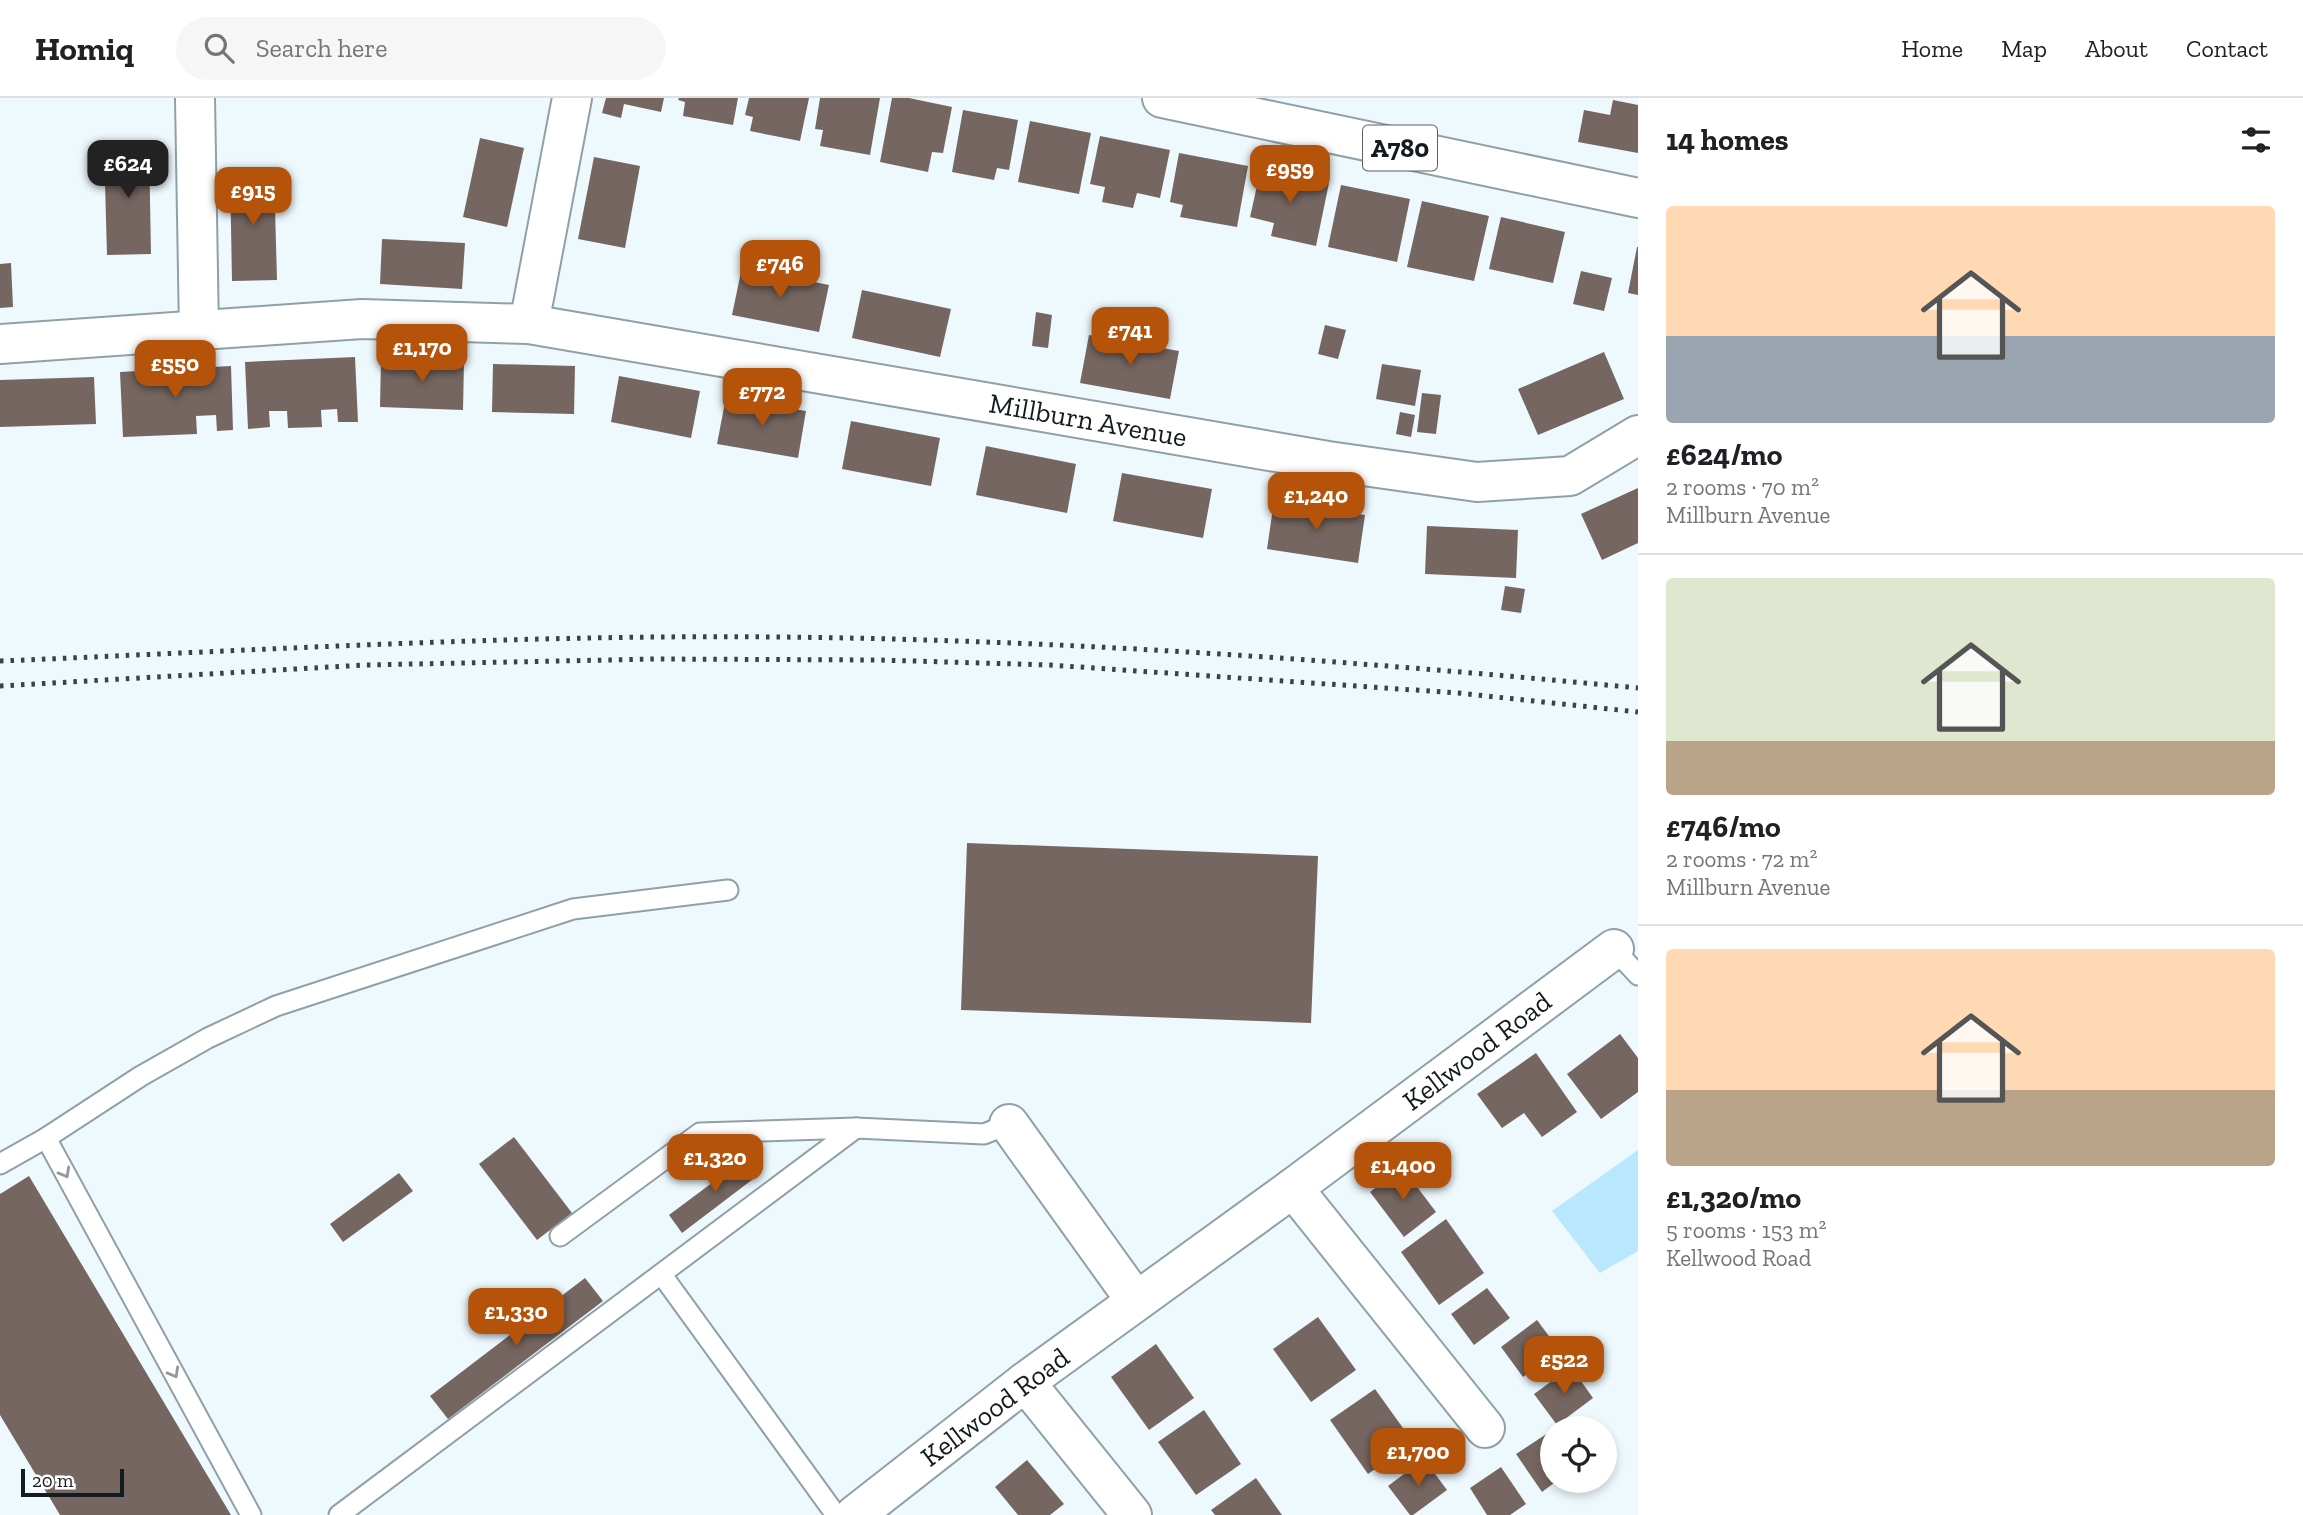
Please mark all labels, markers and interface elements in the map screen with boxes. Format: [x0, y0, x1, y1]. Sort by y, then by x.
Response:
search box [176, 17, 666, 80]
text: Homiq [35, 29, 134, 68]
icon: search [200, 29, 238, 67]
text: Search here [256, 32, 387, 64]
text: Home [1901, 34, 1963, 63]
text: Map [2001, 34, 2047, 63]
text: About [2085, 34, 2148, 63]
text: Contact [2186, 34, 2268, 63]
icon: filters [2237, 121, 2275, 159]
text: 14 homes [1666, 122, 1789, 158]
road number: A780 [1363, 126, 1437, 170]
pin: £624 [87, 140, 169, 200]
pin: £959 [1249, 146, 1331, 205]
text: £624 [103, 149, 153, 177]
text: £959 [1266, 154, 1314, 182]
pin: £915 [212, 167, 294, 227]
text: £915 [231, 176, 276, 204]
pin: £746 [739, 240, 821, 300]
text: £746 [756, 249, 804, 277]
icon: home [1908, 252, 2034, 378]
pin: £741 [1089, 308, 1171, 367]
text: £741 [1108, 316, 1152, 344]
pin: £1,170 [365, 324, 479, 384]
text: £1,170 [392, 333, 452, 361]
pin: £550 [134, 341, 216, 400]
text: £550 [151, 349, 199, 377]
pin: £772 [721, 368, 803, 428]
text: £772 [739, 377, 785, 405]
street label: Millburn Avenue [987, 386, 1189, 454]
text: £624/mo [1666, 437, 1783, 473]
pin: £1,240 [1259, 472, 1373, 532]
text: 2 rooms · 70 m² [1666, 473, 1819, 501]
text: £1,240 [1284, 481, 1348, 509]
text: Millburn Avenue [1666, 501, 1830, 529]
icon: home [1908, 624, 2034, 750]
text: £746/mo [1666, 809, 1781, 845]
text: 2 rooms · 72 m² [1666, 845, 1817, 873]
text: Millburn Avenue [1666, 873, 1830, 901]
street label: Kellwood Road [1396, 985, 1558, 1117]
icon: home [1908, 995, 2034, 1121]
pin: £1,320 [658, 1134, 772, 1194]
pin: £1,400 [1346, 1142, 1460, 1202]
text: £1,320 [683, 1143, 747, 1171]
text: £1,400 [1370, 1151, 1436, 1179]
one-way arrow [57, 1166, 70, 1179]
text: £1,320/mo [1666, 1180, 1801, 1216]
text: 5 rooms · 153 m² [1666, 1216, 1827, 1244]
text: Kellwood Road [1666, 1244, 1811, 1272]
pin: £1,330 [459, 1288, 573, 1348]
text: £1,330 [484, 1297, 548, 1325]
pin: £522 [1523, 1336, 1605, 1396]
street label: Kellwood Road [914, 1341, 1076, 1473]
text: £522 [1540, 1345, 1588, 1373]
one-way arrow [166, 1366, 180, 1378]
map controls [1540, 1416, 1617, 1493]
button: locate [1540, 1416, 1617, 1493]
pin: £1,700 [1361, 1428, 1475, 1488]
text: £1,700 [1386, 1437, 1450, 1465]
scale bar [21, 1466, 124, 1498]
text: 20 m [32, 1469, 73, 1492]

